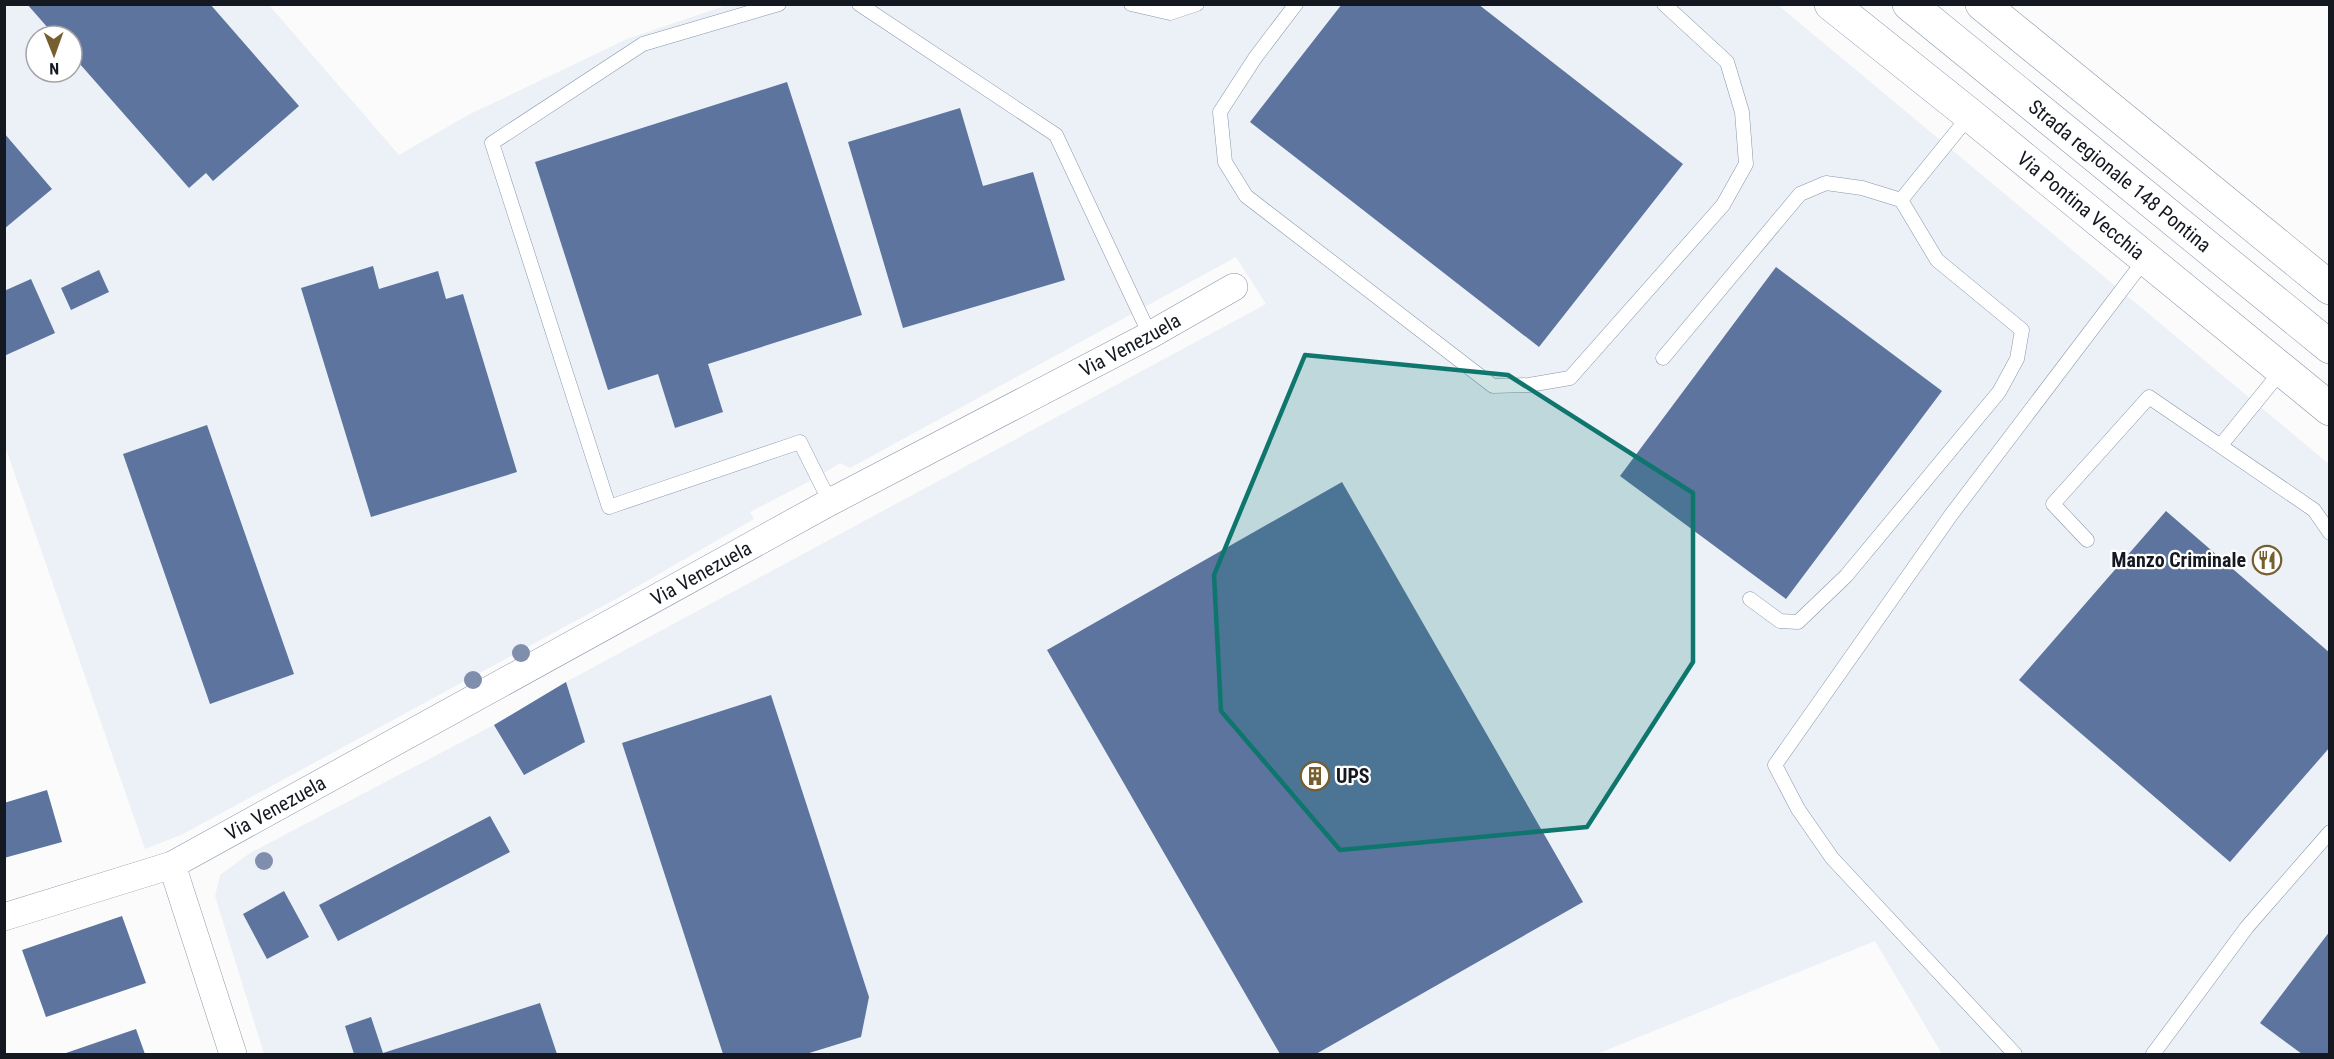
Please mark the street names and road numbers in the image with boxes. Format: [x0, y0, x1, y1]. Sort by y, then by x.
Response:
street label: Strada regionale 148 Pontina [2024, 94, 2216, 257]
street label: Via Pontina Vecchia [2012, 146, 2149, 265]
street label: Via Venezuela [1075, 308, 1185, 382]
street label: Via Venezuela [646, 536, 755, 611]
street label: Via Venezuela [221, 771, 330, 845]

